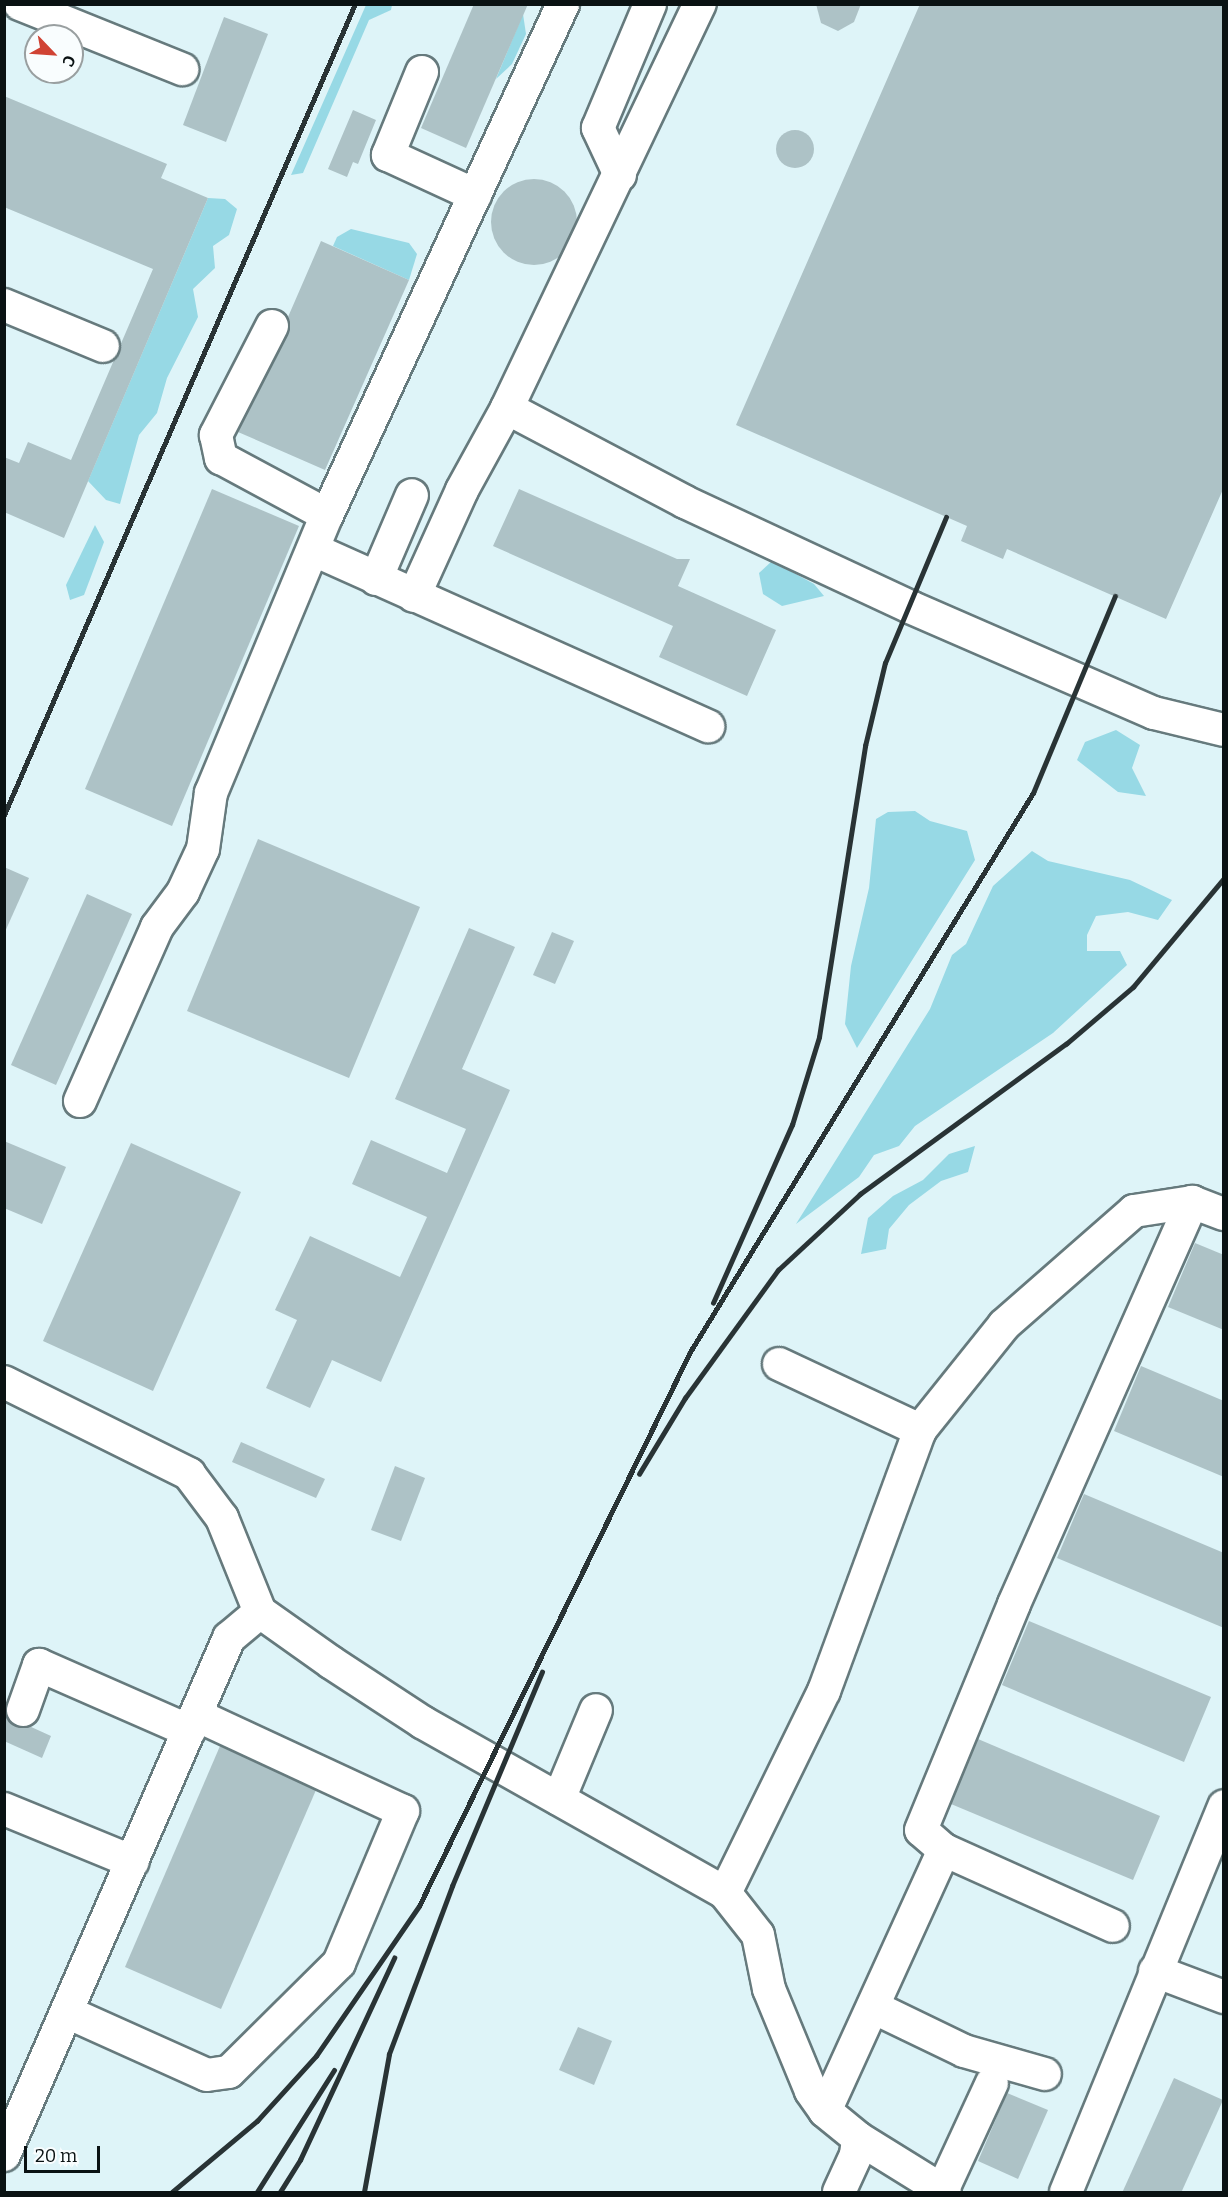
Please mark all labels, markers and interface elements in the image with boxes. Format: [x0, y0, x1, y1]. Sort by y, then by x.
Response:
north arrow [24, 24, 84, 84]
text: С [58, 52, 80, 70]
scale bar [27, 2134, 104, 2172]
text: 20 m [35, 2145, 77, 2167]

